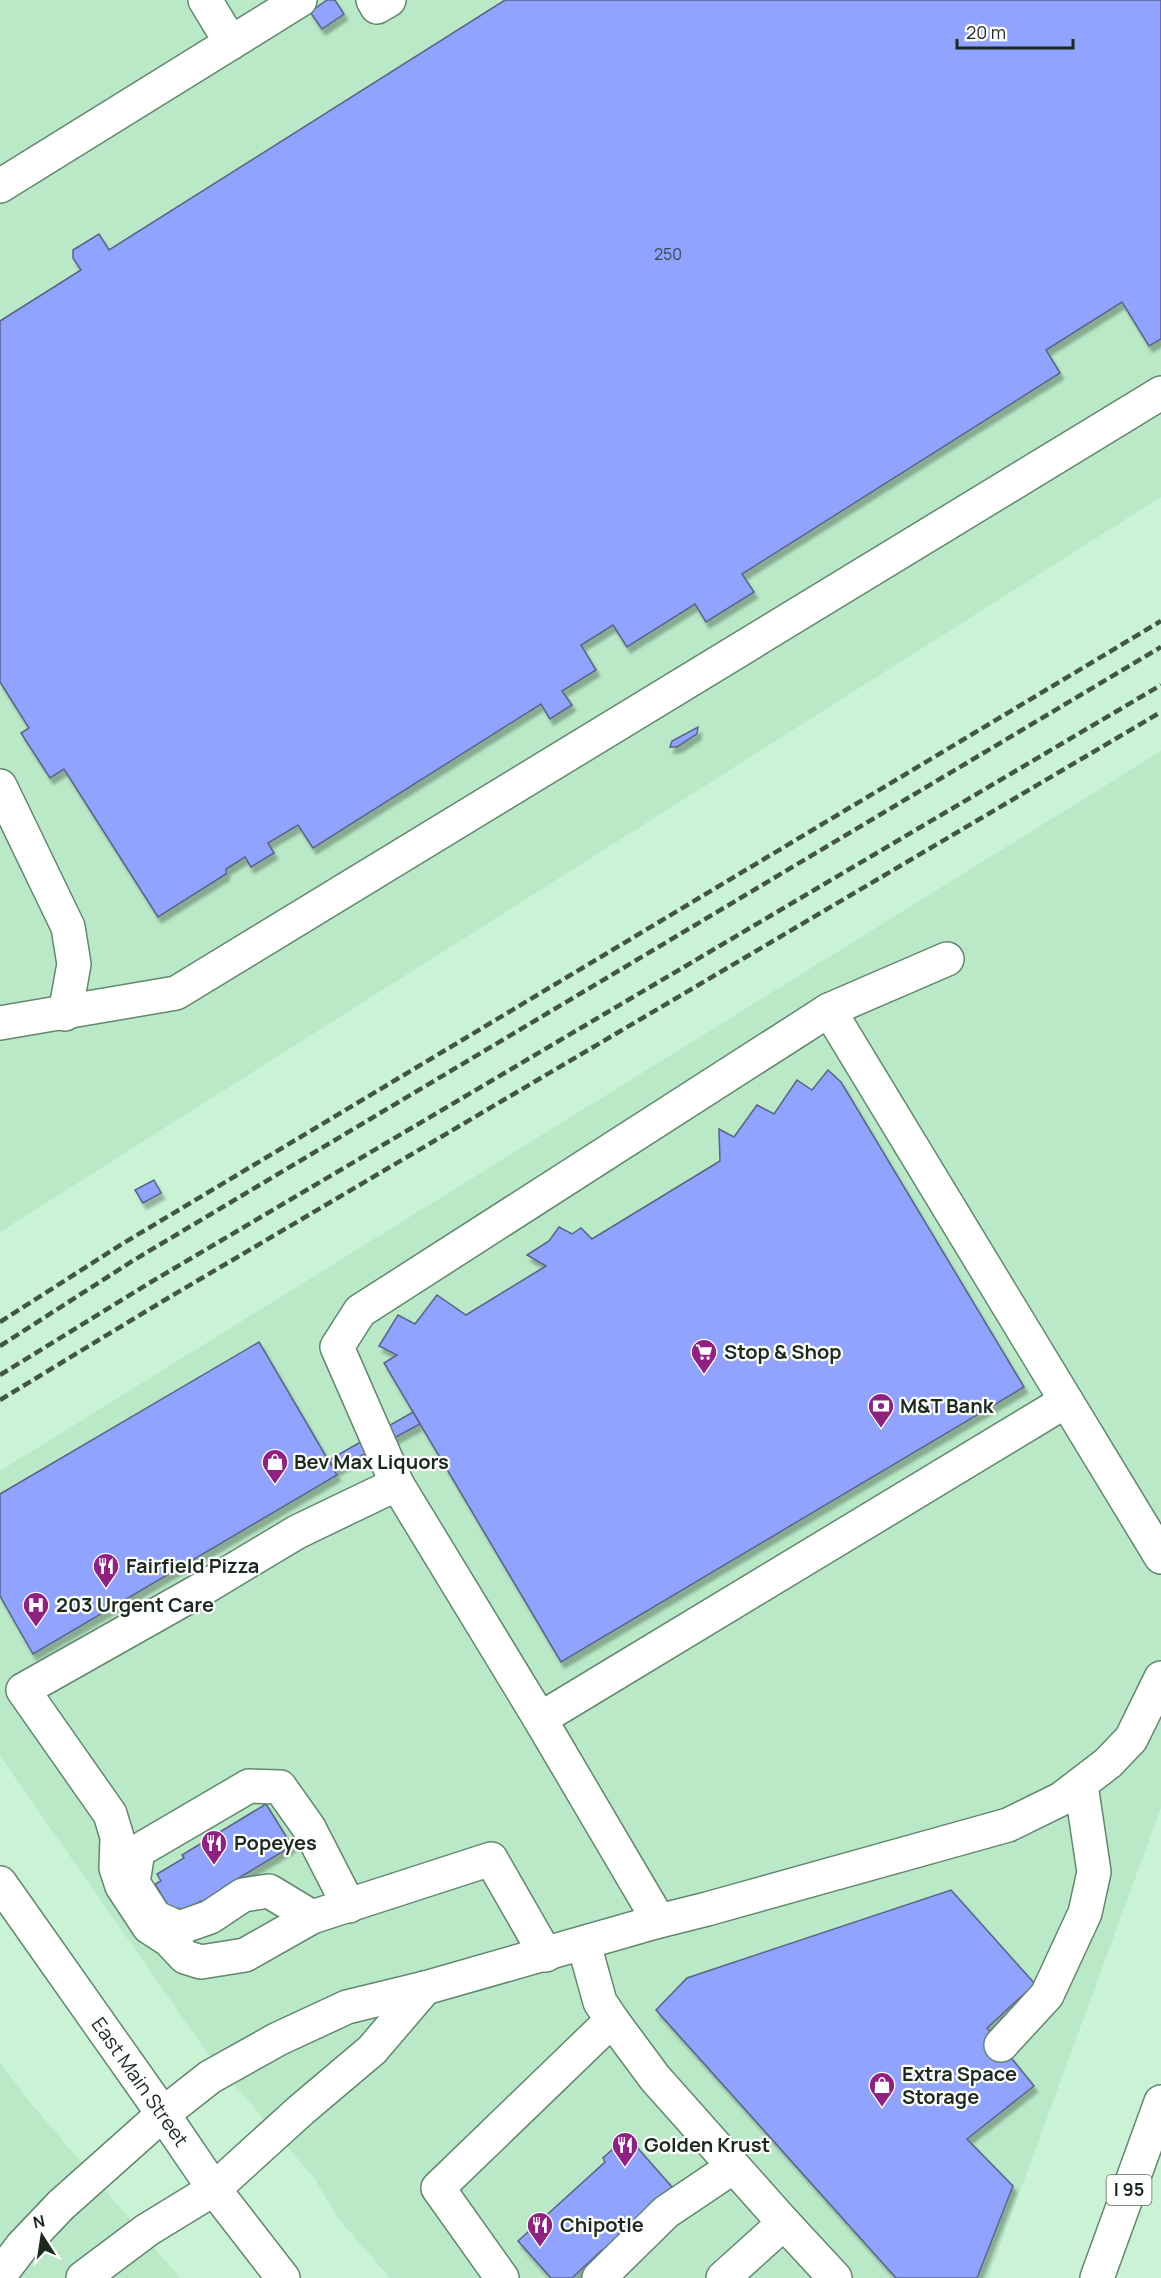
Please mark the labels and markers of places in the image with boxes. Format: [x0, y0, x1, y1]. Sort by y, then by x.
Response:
supermarket icon: Stop & Shop [689, 1337, 719, 1375]
place label: Stop & Shop [724, 1338, 842, 1365]
bank icon: M&T Bank [866, 1391, 896, 1429]
place label: M&T Bank [900, 1392, 995, 1419]
shop icon: Bev Max Liquors [260, 1447, 290, 1485]
place label: Bev Max Liquors [294, 1448, 449, 1475]
restaurant icon: Fairfield Pizza [91, 1551, 121, 1589]
place label: Fairfield Pizza [126, 1552, 259, 1579]
hospital icon: 203 Urgent Care [21, 1590, 51, 1628]
place label: 203 Urgent Care [56, 1591, 214, 1618]
restaurant icon: Popeyes [199, 1828, 229, 1866]
place label: Popeyes [234, 1829, 317, 1856]
place label: Extra Space Storage [902, 2060, 1017, 2110]
shop icon: Extra Space Storage [867, 2070, 897, 2108]
restaurant icon: Golden Krust [610, 2130, 640, 2168]
place label: Golden Krust [644, 2131, 770, 2158]
restaurant icon: Chipotle [525, 2210, 555, 2248]
place label: Chipotle [560, 2211, 644, 2238]

